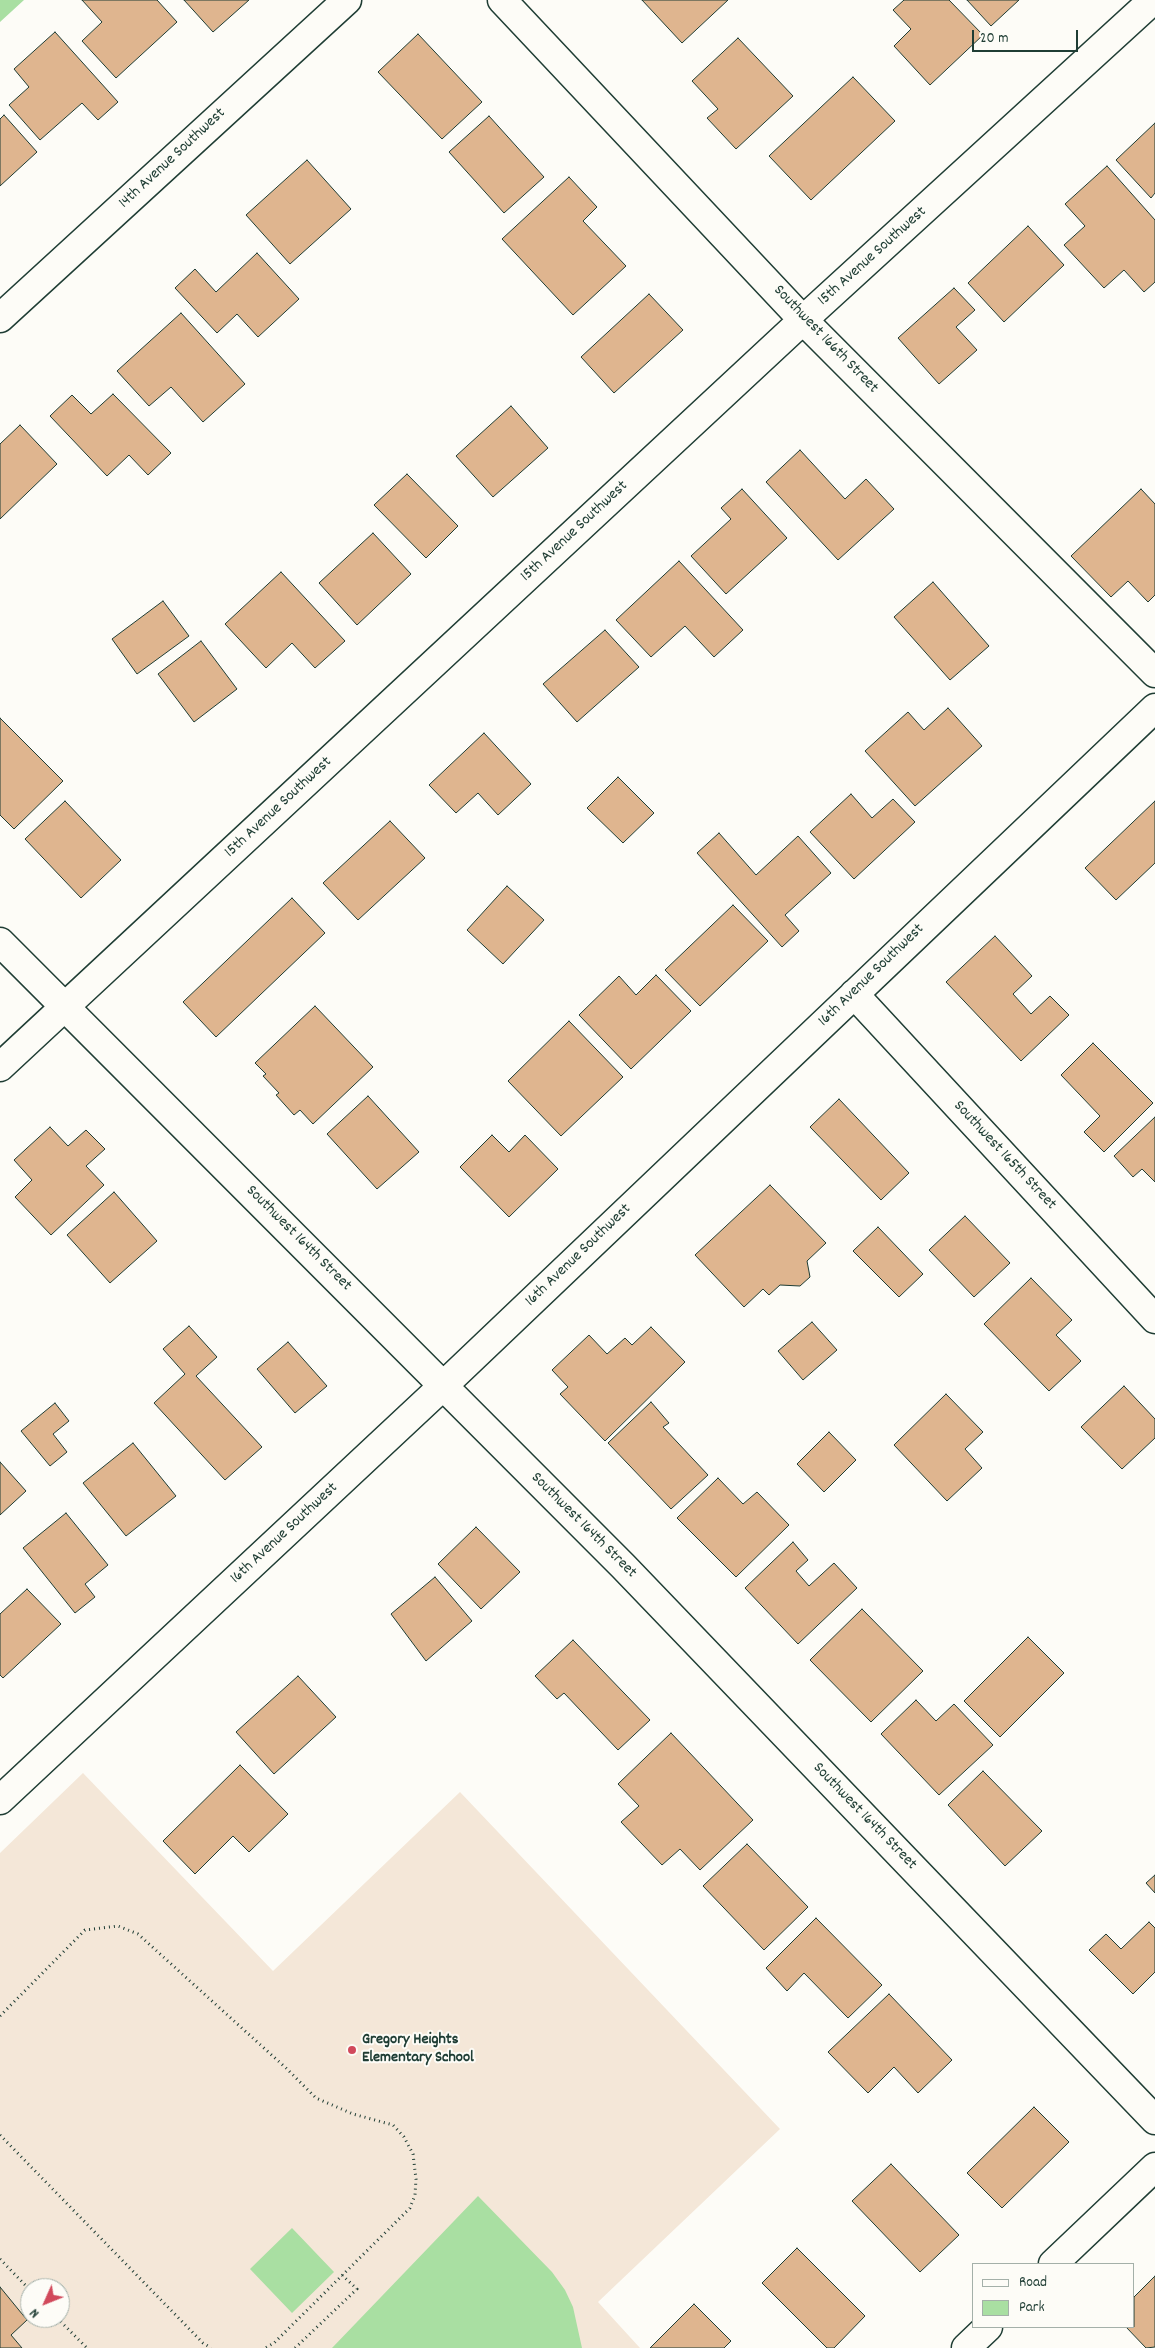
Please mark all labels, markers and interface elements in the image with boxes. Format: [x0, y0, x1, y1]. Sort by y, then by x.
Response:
scale bar [975, 20, 1081, 52]
text: 20 m [980, 28, 1008, 50]
street label: 14th Avenue Southwest [116, 105, 230, 213]
street label: 15th Avenue Southwest [815, 203, 931, 311]
street label: Southwest 166th Street [768, 282, 882, 398]
street label: 15th Avenue Southwest [517, 477, 633, 587]
street label: 15th Avenue Southwest [221, 753, 337, 863]
street label: 16th Avenue Southwest [815, 920, 929, 1032]
street label: Southwest 165th Street [948, 1097, 1060, 1215]
street label: Southwest 164th Street [241, 1182, 355, 1296]
street label: 16th Avenue Southwest [522, 1200, 636, 1312]
street label: Southwest 164th Street [526, 1469, 640, 1583]
street label: 16th Avenue Southwest [227, 1479, 343, 1589]
street label: Southwest 164th Street [808, 1759, 920, 1875]
place label: Gregory Heights Elementary School [362, 2031, 474, 2069]
marker: Gregory Heights Elementary School [346, 2044, 358, 2056]
legend [972, 2263, 1135, 2328]
text: Road [1019, 2272, 1047, 2294]
north arrow [20, 2278, 70, 2328]
text: Park [1019, 2297, 1045, 2319]
text: N [25, 2303, 45, 2322]

